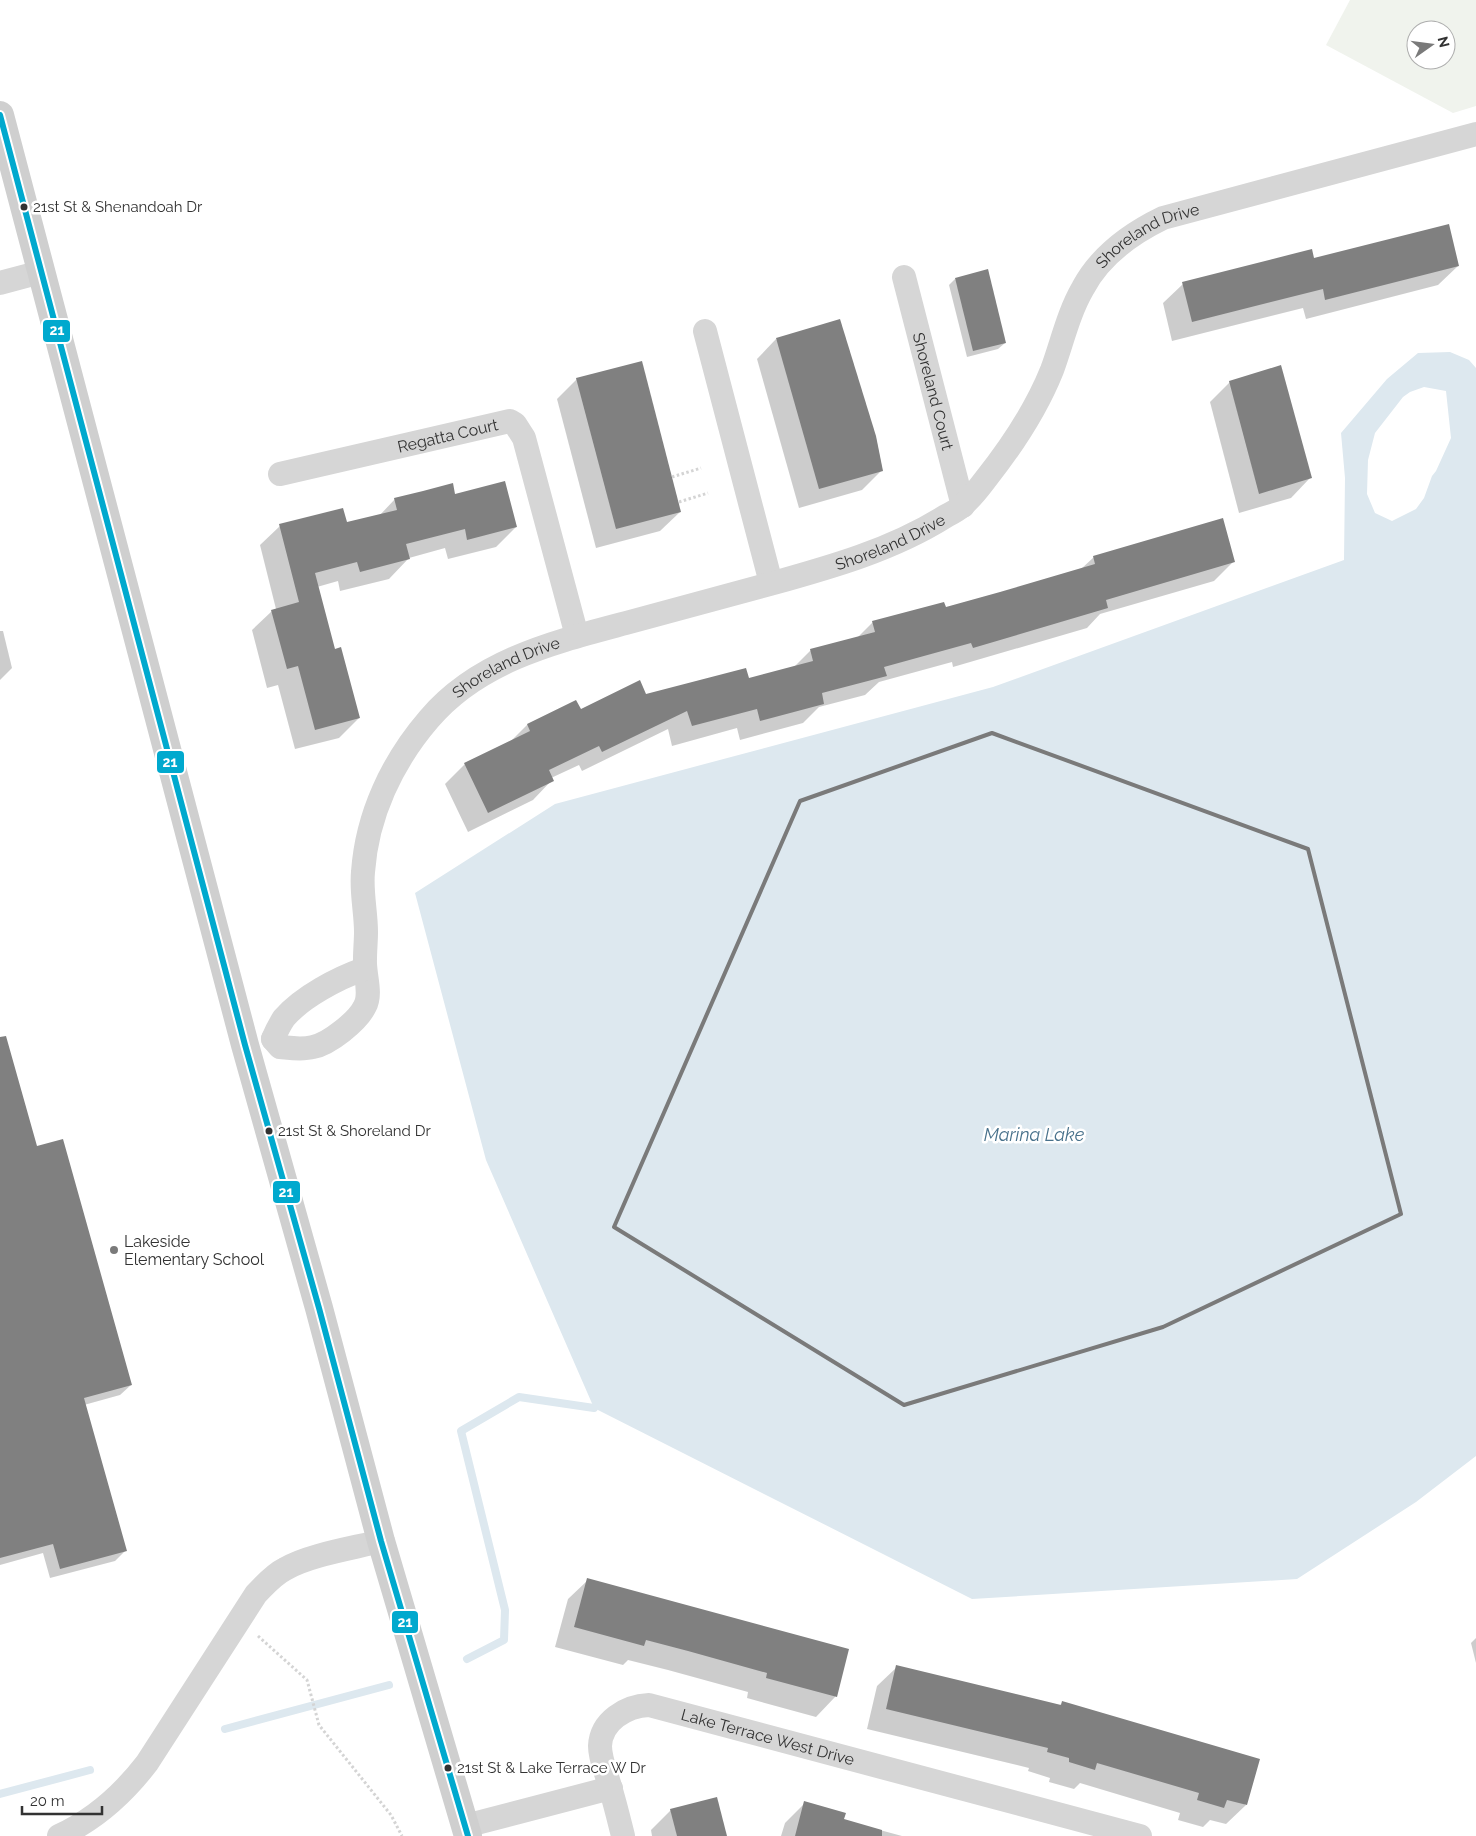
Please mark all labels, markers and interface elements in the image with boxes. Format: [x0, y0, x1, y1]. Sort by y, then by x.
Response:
north arrow [1406, 20, 1456, 70]
text: N [1435, 35, 1453, 49]
place label: 21st St & Shenandoah Dr [33, 198, 203, 216]
street label: Shoreland Drive [1091, 199, 1201, 272]
marker: 21st St & Shenandoah Dr [19, 202, 29, 212]
line badge: 21 [42, 319, 71, 343]
text: 21 [50, 322, 64, 338]
street label: Shoreland Court [909, 330, 958, 453]
street label: Regatta Court [395, 414, 500, 456]
street label: Shoreland Drive [833, 510, 948, 574]
street label: Shoreland Drive [448, 633, 562, 702]
line badge: 21 [156, 750, 185, 774]
text: 21 [163, 754, 177, 770]
place label: 21st St & Shoreland Dr [278, 1122, 431, 1140]
water label: Marina Lake [984, 1124, 1085, 1145]
marker: 21st St & Shoreland Dr [264, 1126, 274, 1136]
line badge: 21 [272, 1180, 301, 1204]
text: 21 [279, 1184, 293, 1200]
place label: Lakeside Elementary School [124, 1232, 265, 1269]
marker: Lakeside Elementary School [108, 1244, 120, 1256]
line badge: 21 [391, 1610, 419, 1634]
text: 21 [398, 1614, 412, 1630]
street label: Lake Terrace West Drive [679, 1705, 857, 1769]
place label: 21st St & Lake Terrace W Dr [457, 1759, 647, 1777]
marker: 21st St & Lake Terrace W Dr [443, 1763, 453, 1773]
scale bar [22, 1784, 102, 1816]
text: 20 m [30, 1792, 65, 1810]

